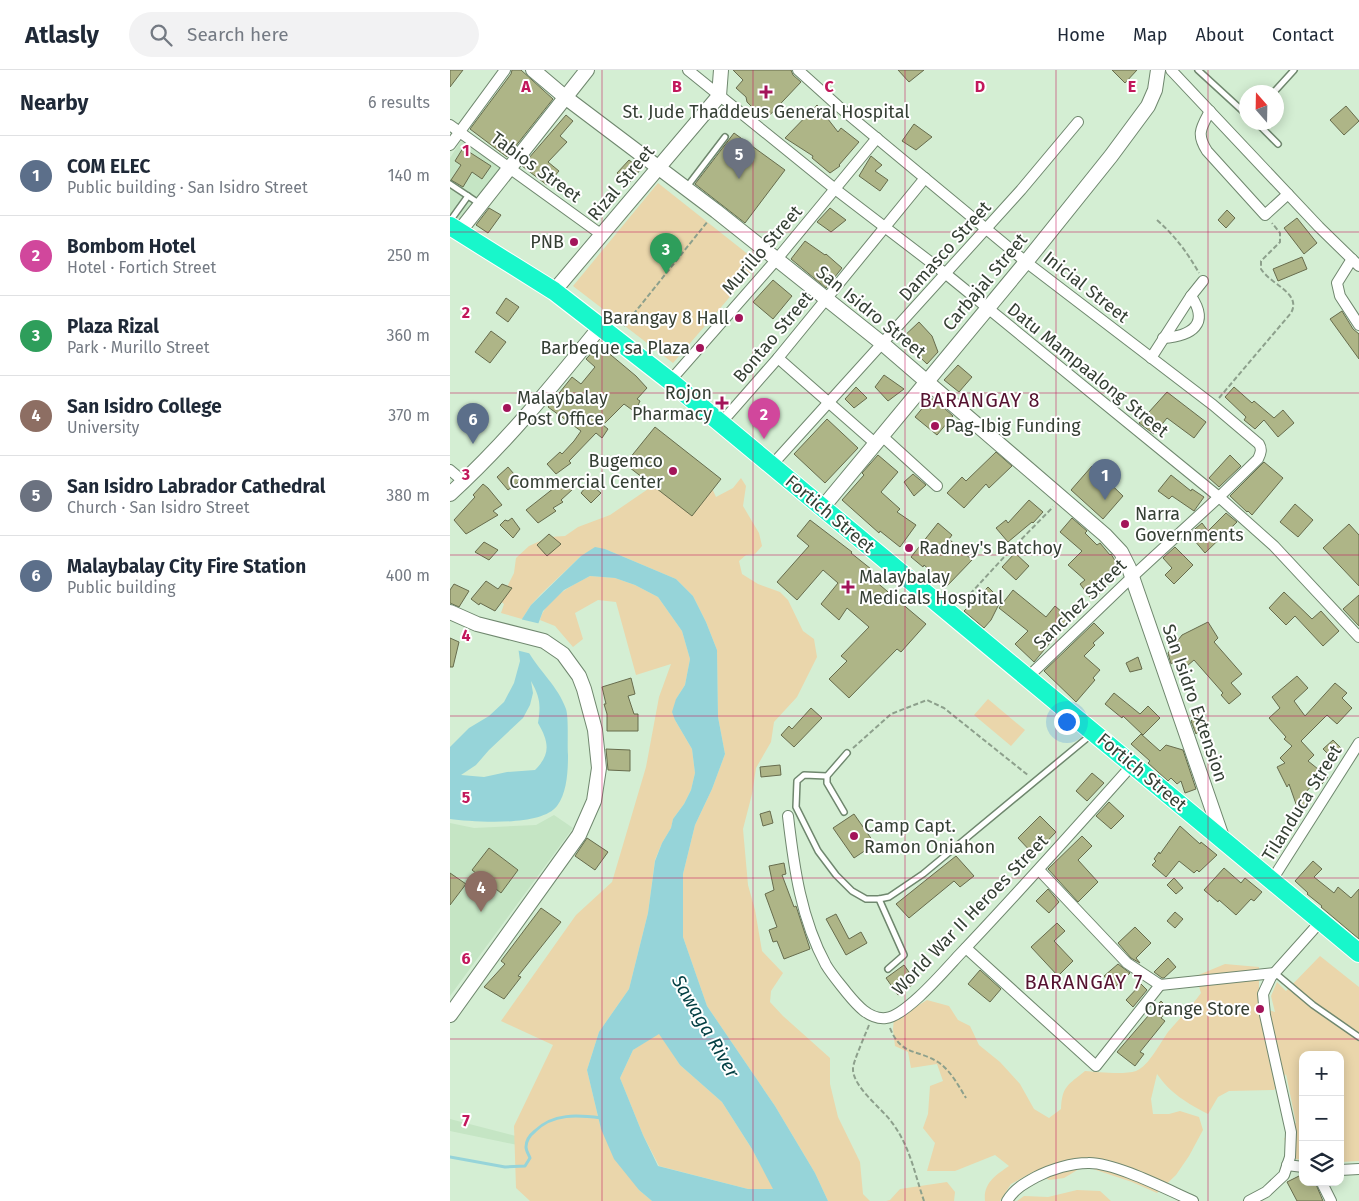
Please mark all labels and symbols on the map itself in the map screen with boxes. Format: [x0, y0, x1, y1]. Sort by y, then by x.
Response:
text: A [520, 77, 531, 96]
text: B [672, 77, 682, 96]
text: C [824, 77, 834, 96]
text: D [975, 77, 985, 96]
text: E [1128, 77, 1136, 96]
marker: St. Jude Thaddeus General Hospital [759, 85, 773, 99]
north arrow [1239, 85, 1284, 130]
place label: St. Jude Thaddeus General Hospital [622, 101, 910, 123]
street label: Tabios Street [486, 127, 586, 207]
pin: 5 [723, 138, 755, 179]
street label: Rizal Street [583, 140, 659, 225]
text: 1 [462, 141, 470, 160]
street label: Damasco Street [894, 196, 996, 306]
street label: Murillo Street [717, 200, 807, 299]
street label: Carbajal Street [938, 228, 1032, 335]
place label: PNB [530, 231, 564, 253]
pin: 3 [650, 233, 682, 274]
marker: PNB [568, 236, 580, 248]
street label: Inicial Street [1039, 247, 1134, 328]
street label: San Isidro Street [812, 261, 931, 363]
street label: Bontao Street [728, 287, 818, 387]
street label: Datu Mampaalong Street [1003, 298, 1173, 442]
text: 2 [462, 303, 470, 322]
place label: Barangay 8 Hall [602, 307, 729, 329]
marker: Barangay 8 Hall [733, 312, 745, 324]
place label: Barbeque sa Plaza [541, 337, 690, 359]
marker: Barbeque sa Plaza [694, 342, 706, 354]
place label: Rojon Pharmacy [632, 382, 712, 425]
place label: Malaybalay Post Office [517, 387, 608, 430]
district label: BARANGAY 8 [919, 388, 1041, 412]
marker: Rojon Pharmacy [716, 397, 728, 409]
pin: 2 [748, 398, 780, 439]
marker: Malaybalay Post Office [501, 402, 513, 414]
pin: 6 [457, 403, 489, 444]
place label: Pag-Ibig Funding [945, 415, 1081, 437]
marker: Pag-Ibig Funding [929, 420, 941, 432]
place label: Bugemco Commercial Center [509, 450, 663, 493]
pin: 1 [1089, 459, 1121, 500]
text: 3 [461, 465, 470, 484]
marker: Bugemco Commercial Center [667, 465, 679, 477]
street label: Fortich Street [781, 470, 880, 558]
place label: Narra Governments [1135, 503, 1244, 546]
marker: Narra Governments [1119, 518, 1131, 530]
place label: Radney's Batchoy [919, 537, 1062, 559]
marker: Radney's Batchoy [903, 542, 915, 554]
street label: Sanchez Street [1029, 554, 1131, 654]
place label: Malaybalay Medicals Hospital [859, 566, 1003, 609]
marker: Malaybalay Medicals Hospital [841, 580, 855, 594]
street label: San Isidro Extension [1158, 621, 1232, 785]
text: 4 [461, 626, 471, 645]
your location [1054, 709, 1080, 735]
street label: Fortich Street [1093, 728, 1192, 816]
street label: Tilanduca Street [1257, 740, 1347, 865]
text: 5 [462, 788, 471, 807]
place label: Camp Capt. Ramon Oniahon [864, 815, 995, 858]
marker: Camp Capt. Ramon Oniahon [848, 830, 860, 842]
street label: World War II Heroes Street [887, 830, 1053, 1000]
pin: 4 [465, 871, 497, 912]
text: 6 [461, 949, 471, 968]
water label: Sawaga River [666, 970, 745, 1082]
district label: BARANGAY 7 [1024, 970, 1144, 994]
place label: Orange Store [1144, 998, 1250, 1020]
marker: Orange Store [1254, 1003, 1266, 1015]
text: 7 [462, 1111, 470, 1130]

